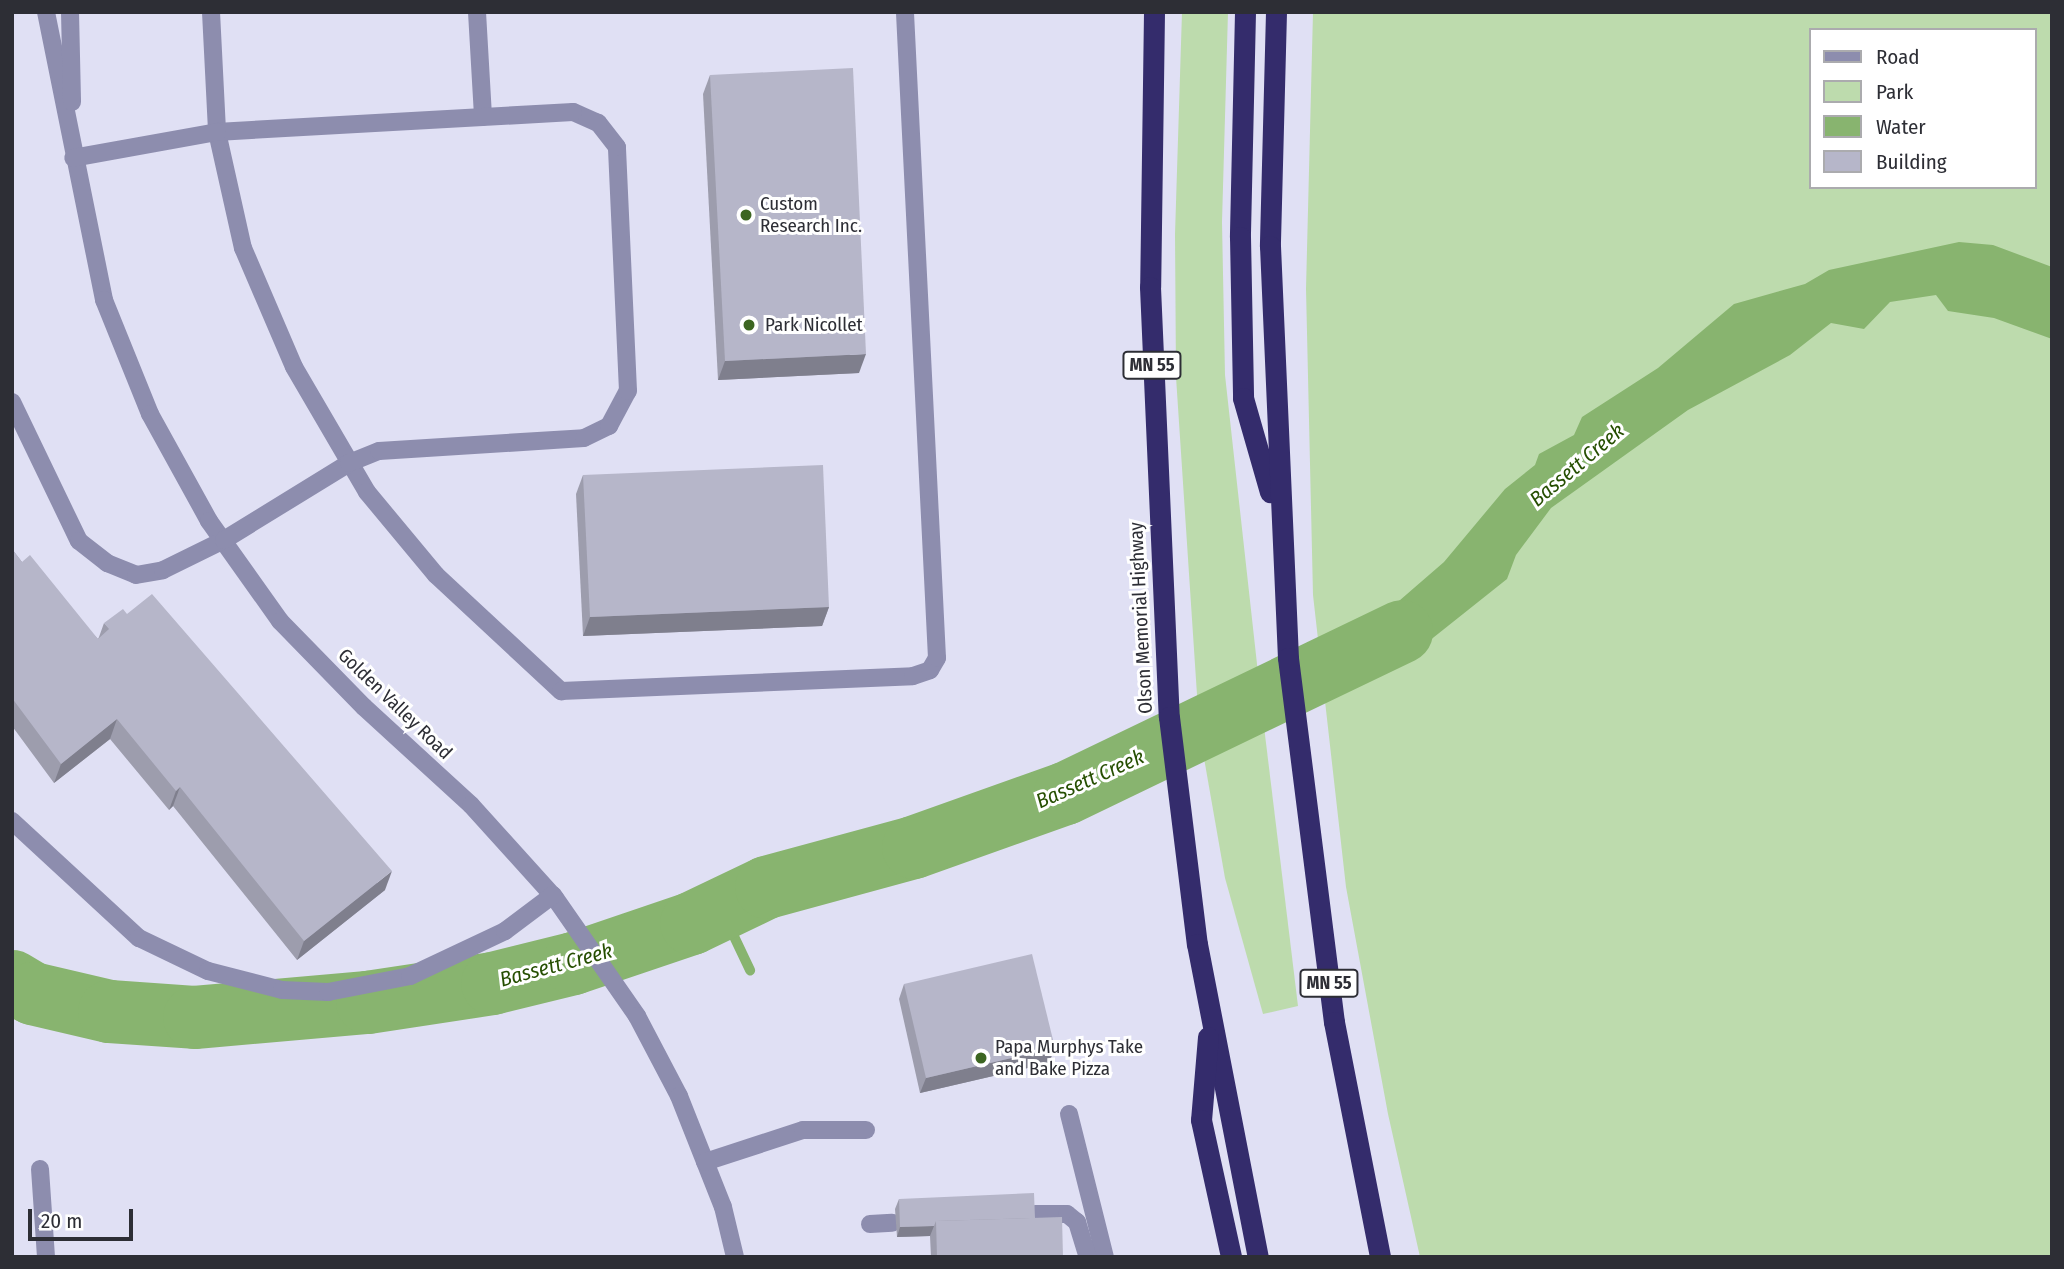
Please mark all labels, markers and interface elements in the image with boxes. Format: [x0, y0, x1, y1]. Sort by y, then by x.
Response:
legend [1808, 28, 2036, 189]
text: Road [1876, 44, 1920, 70]
text: Park [1876, 79, 1913, 105]
text: Water [1876, 114, 1926, 140]
text: Building [1876, 149, 1947, 175]
place label: Custom Research Inc. [760, 193, 862, 237]
marker: Custom Research Inc. [738, 207, 754, 223]
place label: Park Nicollet [765, 314, 863, 336]
marker: Park Nicollet [739, 315, 759, 335]
road number: MN 55 [1122, 351, 1182, 380]
water label: Bassett Creek [1525, 418, 1629, 512]
street label: Olson Memorial Highway [1125, 522, 1157, 714]
street label: Golden Valley Road [333, 644, 457, 764]
water label: Bassett Creek [1032, 744, 1148, 814]
water label: Bassett Creek [497, 938, 615, 992]
road number: MN 55 [1299, 968, 1359, 998]
place label: Papa Murphys Take and Bake Pizza [995, 1036, 1143, 1080]
marker: Papa Murphys Take and Bake Pizza [973, 1050, 989, 1066]
scale bar [32, 1196, 136, 1240]
text: 20 m [41, 1208, 82, 1234]

